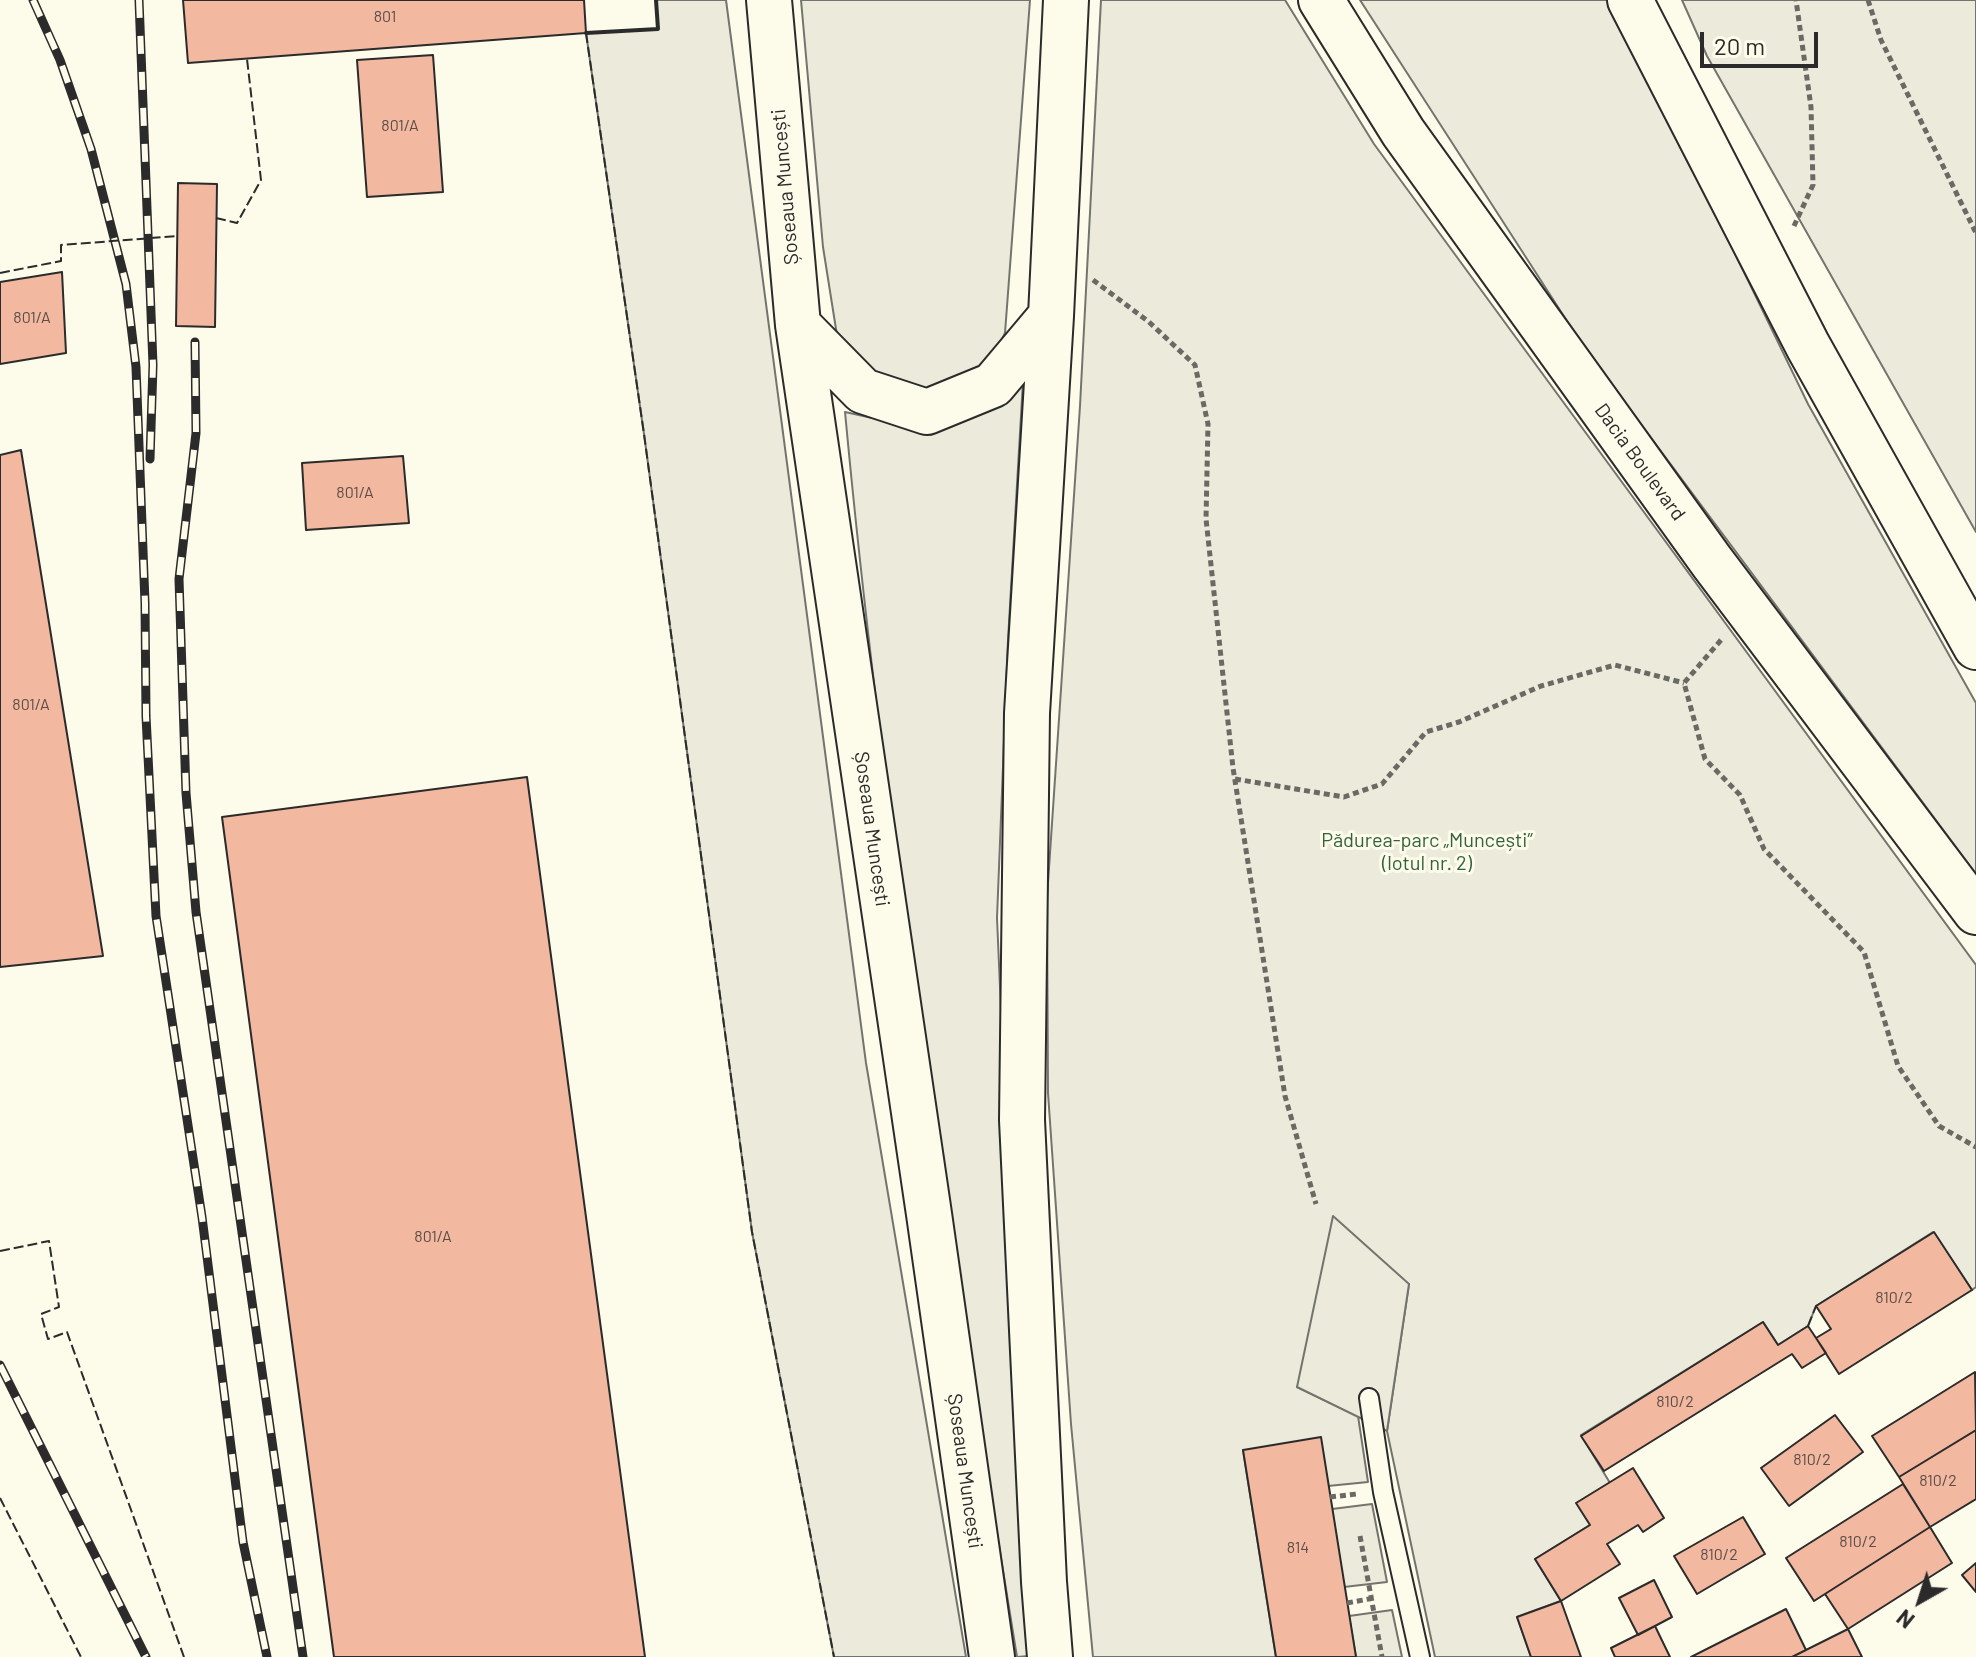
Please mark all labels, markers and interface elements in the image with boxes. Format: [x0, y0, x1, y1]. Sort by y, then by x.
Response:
house number: 801 [374, 7, 396, 27]
scale bar [1704, 16, 1822, 66]
text: 20 m [1714, 31, 1765, 60]
street label: Șoseaua Muncești [766, 108, 804, 266]
house number: 801/A [381, 116, 419, 136]
house number: 801/A [13, 308, 51, 328]
street label: Dacia Boulevard [1589, 399, 1691, 525]
house number: 801/A [336, 483, 374, 503]
house number: 801/A [12, 695, 50, 715]
street label: Șoseaua Muncești [849, 750, 895, 908]
park label: Pădurea-parc „Muncești” (lotul nr. 2) [1321, 828, 1533, 875]
house number: 801/A [414, 1227, 452, 1247]
house number: 810/2 [1875, 1288, 1913, 1308]
street label: Șoseaua Muncești [942, 1392, 988, 1550]
house number: 810/2 [1656, 1392, 1694, 1412]
house number: 810/2 [1793, 1450, 1831, 1470]
house number: 810/2 [1919, 1471, 1957, 1491]
house number: 810/2 [1839, 1532, 1877, 1552]
house number: 814 [1287, 1538, 1309, 1558]
house number: 810/2 [1700, 1545, 1738, 1565]
north arrow [1880, 1561, 1960, 1641]
text: N [1891, 1605, 1919, 1634]

